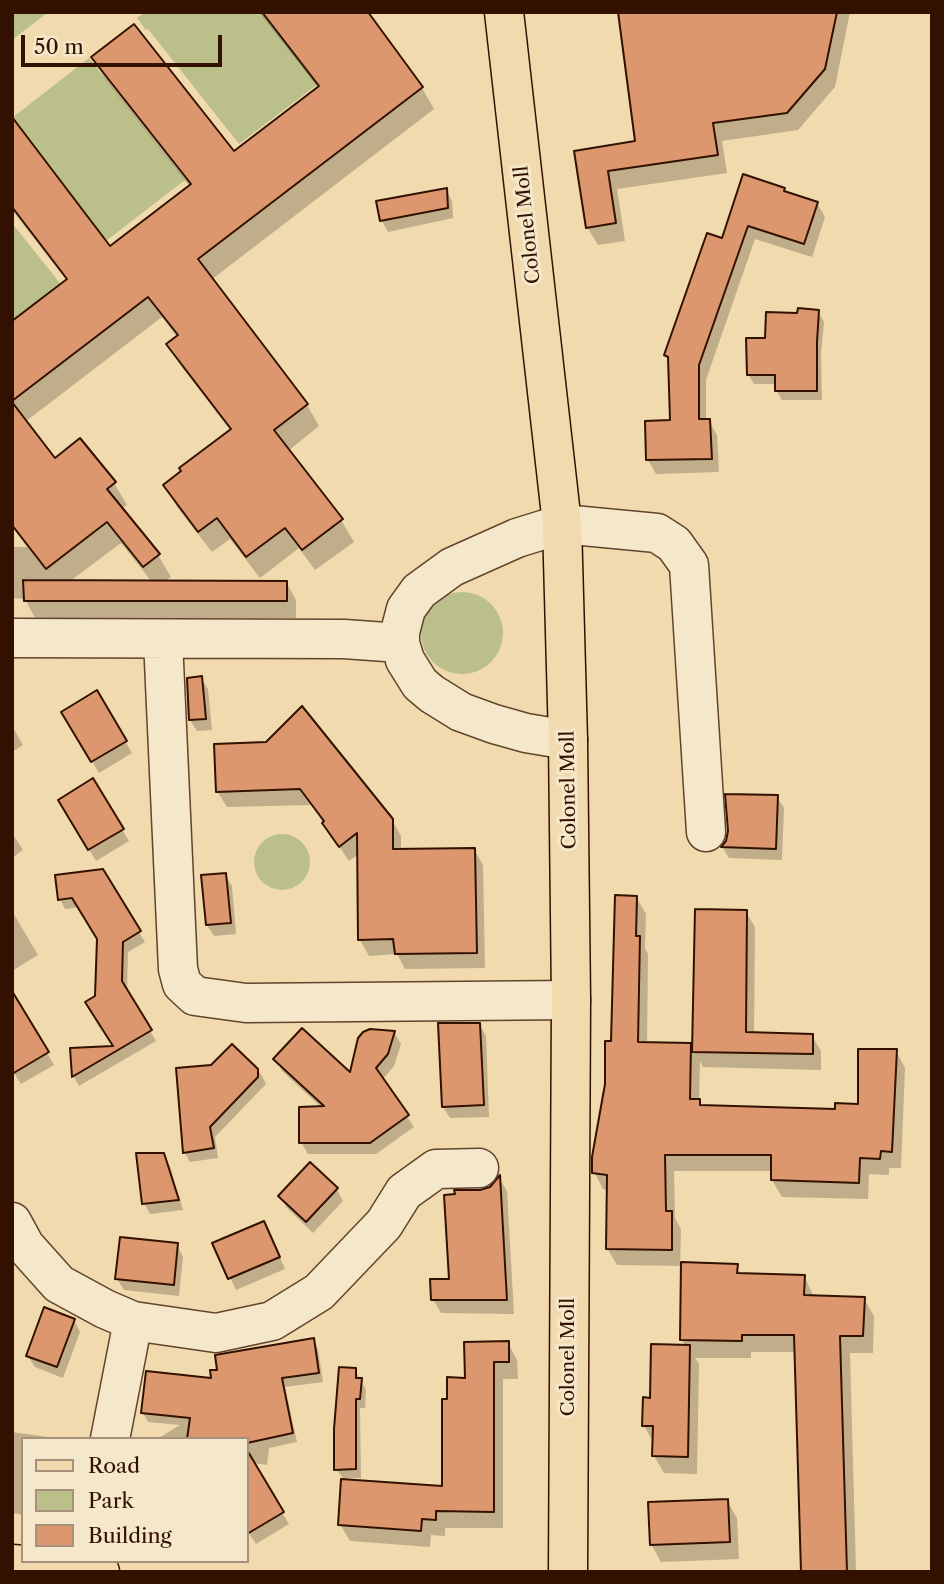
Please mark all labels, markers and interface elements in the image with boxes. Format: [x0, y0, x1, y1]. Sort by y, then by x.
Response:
scale bar [24, 21, 226, 65]
text: 50 m [34, 34, 84, 59]
street label: Colonel Moll [510, 165, 546, 285]
street label: Colonel Moll [557, 731, 581, 849]
street label: Colonel Moll [558, 1298, 580, 1416]
legend [21, 1437, 248, 1563]
text: Road [88, 1453, 140, 1478]
text: Park [88, 1488, 134, 1513]
text: Building [88, 1523, 172, 1548]

